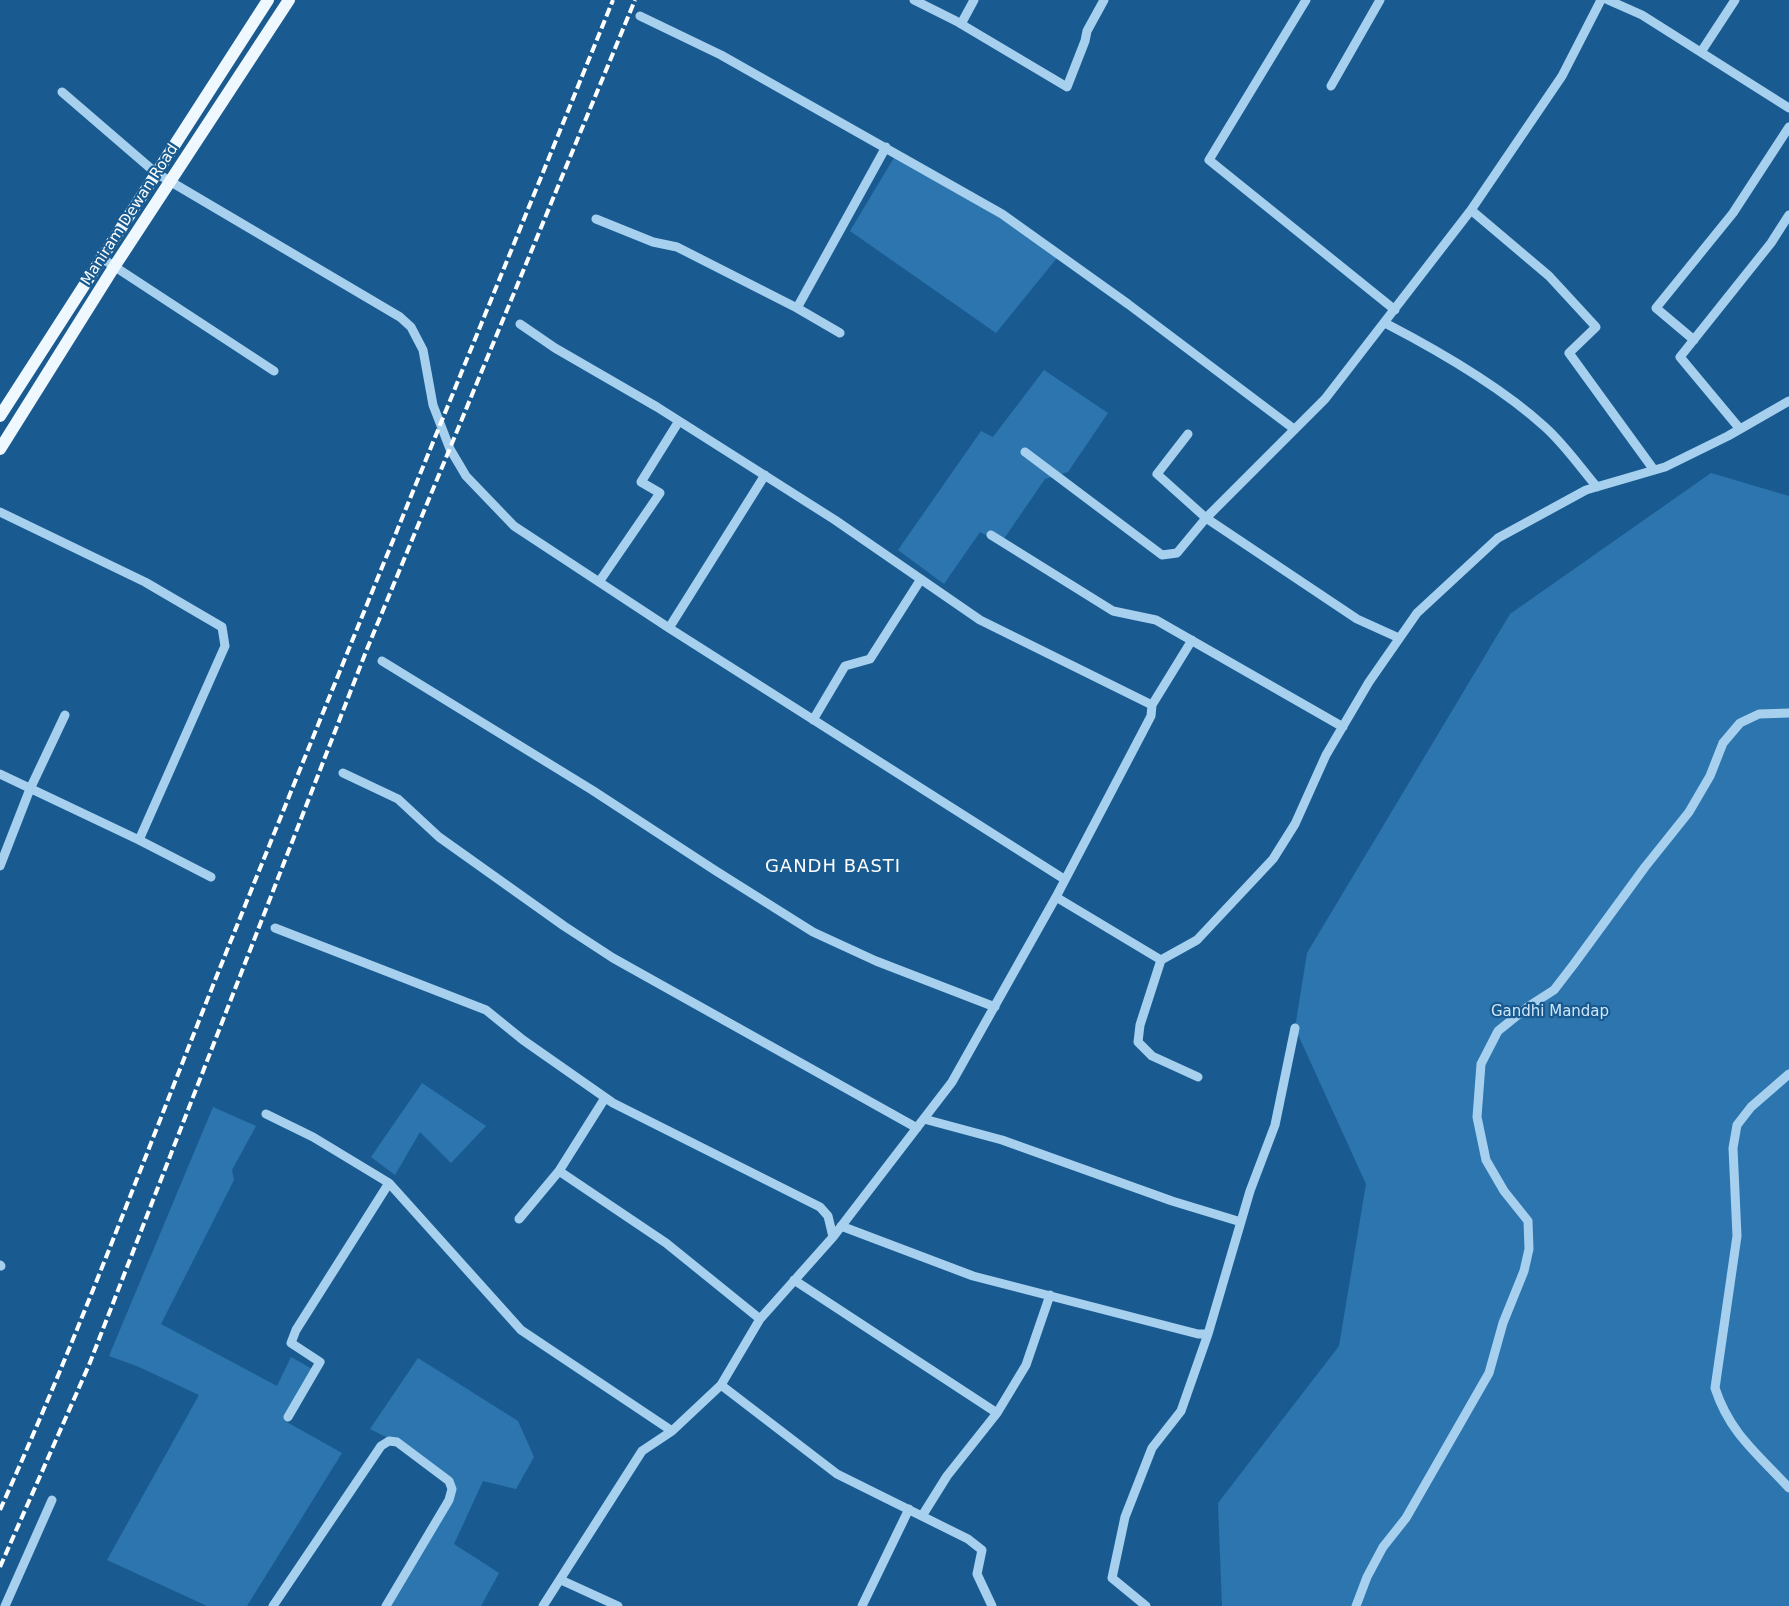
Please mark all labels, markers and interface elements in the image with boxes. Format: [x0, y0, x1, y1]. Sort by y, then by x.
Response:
street label: Maniram Dewan Road [78, 141, 182, 289]
district label: GANDH BASTI [764, 856, 902, 878]
park label: Gandhi Mandap [1491, 1003, 1609, 1021]

